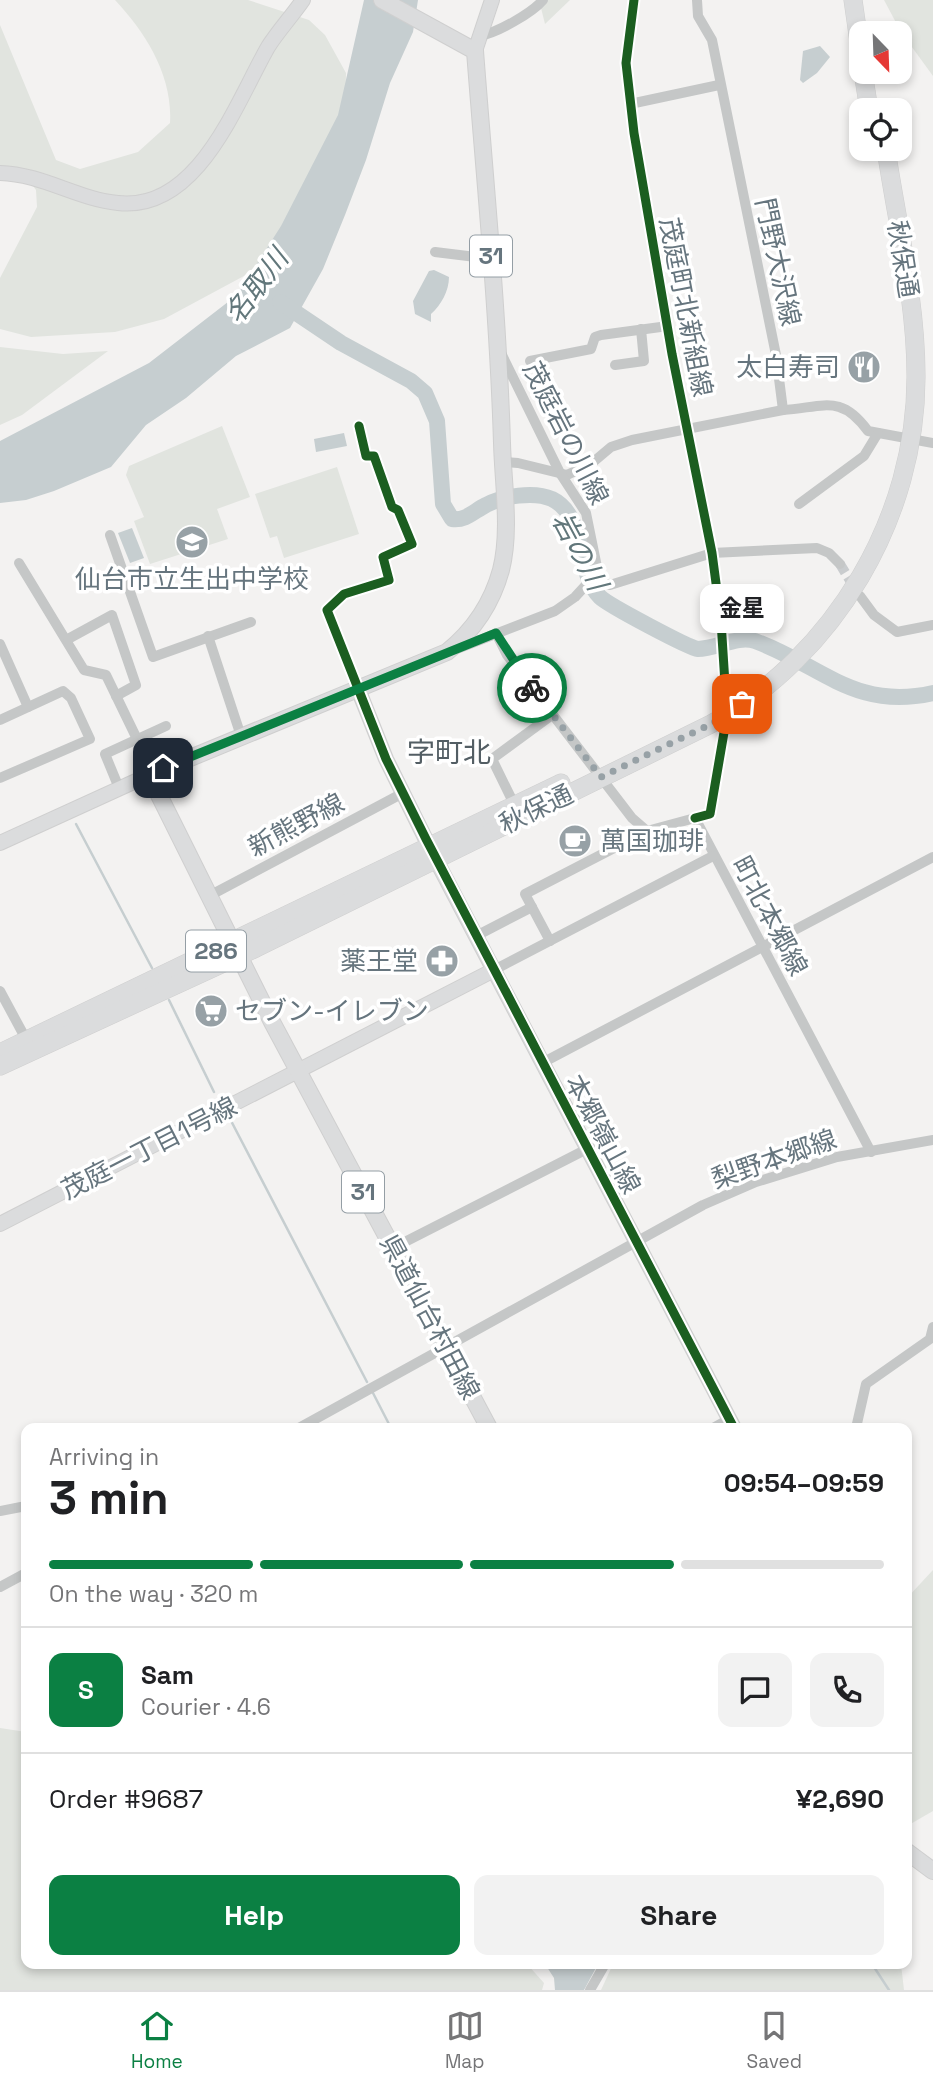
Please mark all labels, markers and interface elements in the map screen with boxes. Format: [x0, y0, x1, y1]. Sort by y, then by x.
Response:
north arrow [849, 21, 912, 84]
map controls [849, 21, 912, 161]
button: locate [849, 98, 912, 161]
street label: 門野大沢線 [748, 195, 808, 329]
street label: 茂庭町北新組線 [652, 214, 720, 400]
street label: 秋保通 [880, 218, 926, 300]
road number: 31 [470, 235, 512, 276]
water label: 名取川 [216, 239, 297, 330]
restaurant icon: 太白寿司 [845, 348, 883, 386]
place label: 太白寿司 [736, 350, 840, 384]
street label: 茂庭岩の川線 [515, 356, 617, 510]
water label: 岩の川 [544, 505, 617, 599]
school or university icon: 仙台市立生出中学校 [173, 523, 211, 561]
place label: 仙台市立生出中学校 [75, 562, 309, 596]
callout: 金星 [700, 585, 784, 634]
text: 金星 [719, 593, 765, 623]
courier [497, 653, 567, 723]
icon: bike [513, 669, 551, 707]
pin [712, 674, 772, 734]
icon: bag [723, 685, 761, 723]
district label: 字町北 [407, 734, 491, 770]
pin [133, 738, 193, 798]
icon: home [144, 749, 182, 787]
street label: 秋保通 [493, 777, 579, 841]
street label: 新熊野線 [242, 786, 350, 864]
cafe icon: 萬国珈琲 [556, 822, 594, 860]
place label: 萬国珈琲 [600, 824, 704, 858]
street label: 町北本郷線 [724, 851, 816, 981]
road number: 286 [186, 931, 246, 972]
pharmacy icon: 薬王堂 [423, 942, 461, 980]
place label: 薬王堂 [340, 944, 418, 978]
supermarket icon: セブン-イレブン [192, 992, 230, 1030]
place label: セブン-イレブン [235, 994, 429, 1028]
street label: 本郷嶺山線 [557, 1069, 649, 1199]
street label: 茂庭一丁目1号線 [55, 1089, 243, 1207]
street label: 梨野本郷線 [707, 1122, 841, 1196]
road number: 31 [342, 1172, 384, 1212]
street label: 県道仙台村田線 [372, 1229, 488, 1405]
text: Arriving in [49, 1442, 159, 1472]
text: 09:54–09:59 [724, 1466, 884, 1500]
text: 3 min [49, 1469, 169, 1527]
text: On the way · 320 m [49, 1579, 258, 1609]
button: chat [718, 1653, 792, 1727]
button: phone [810, 1653, 884, 1727]
text: Sam [141, 1658, 194, 1692]
text: S [78, 1673, 94, 1707]
text: Courier · 4.6 [141, 1692, 271, 1722]
text: Order #9687 [49, 1782, 203, 1816]
text: ¥2,690 [796, 1782, 884, 1816]
button: Help [49, 1875, 460, 1955]
button: Share [474, 1875, 884, 1955]
tab: Home [131, 2007, 183, 2074]
tab: Map [445, 2007, 485, 2074]
tab: Saved [747, 2007, 802, 2074]

